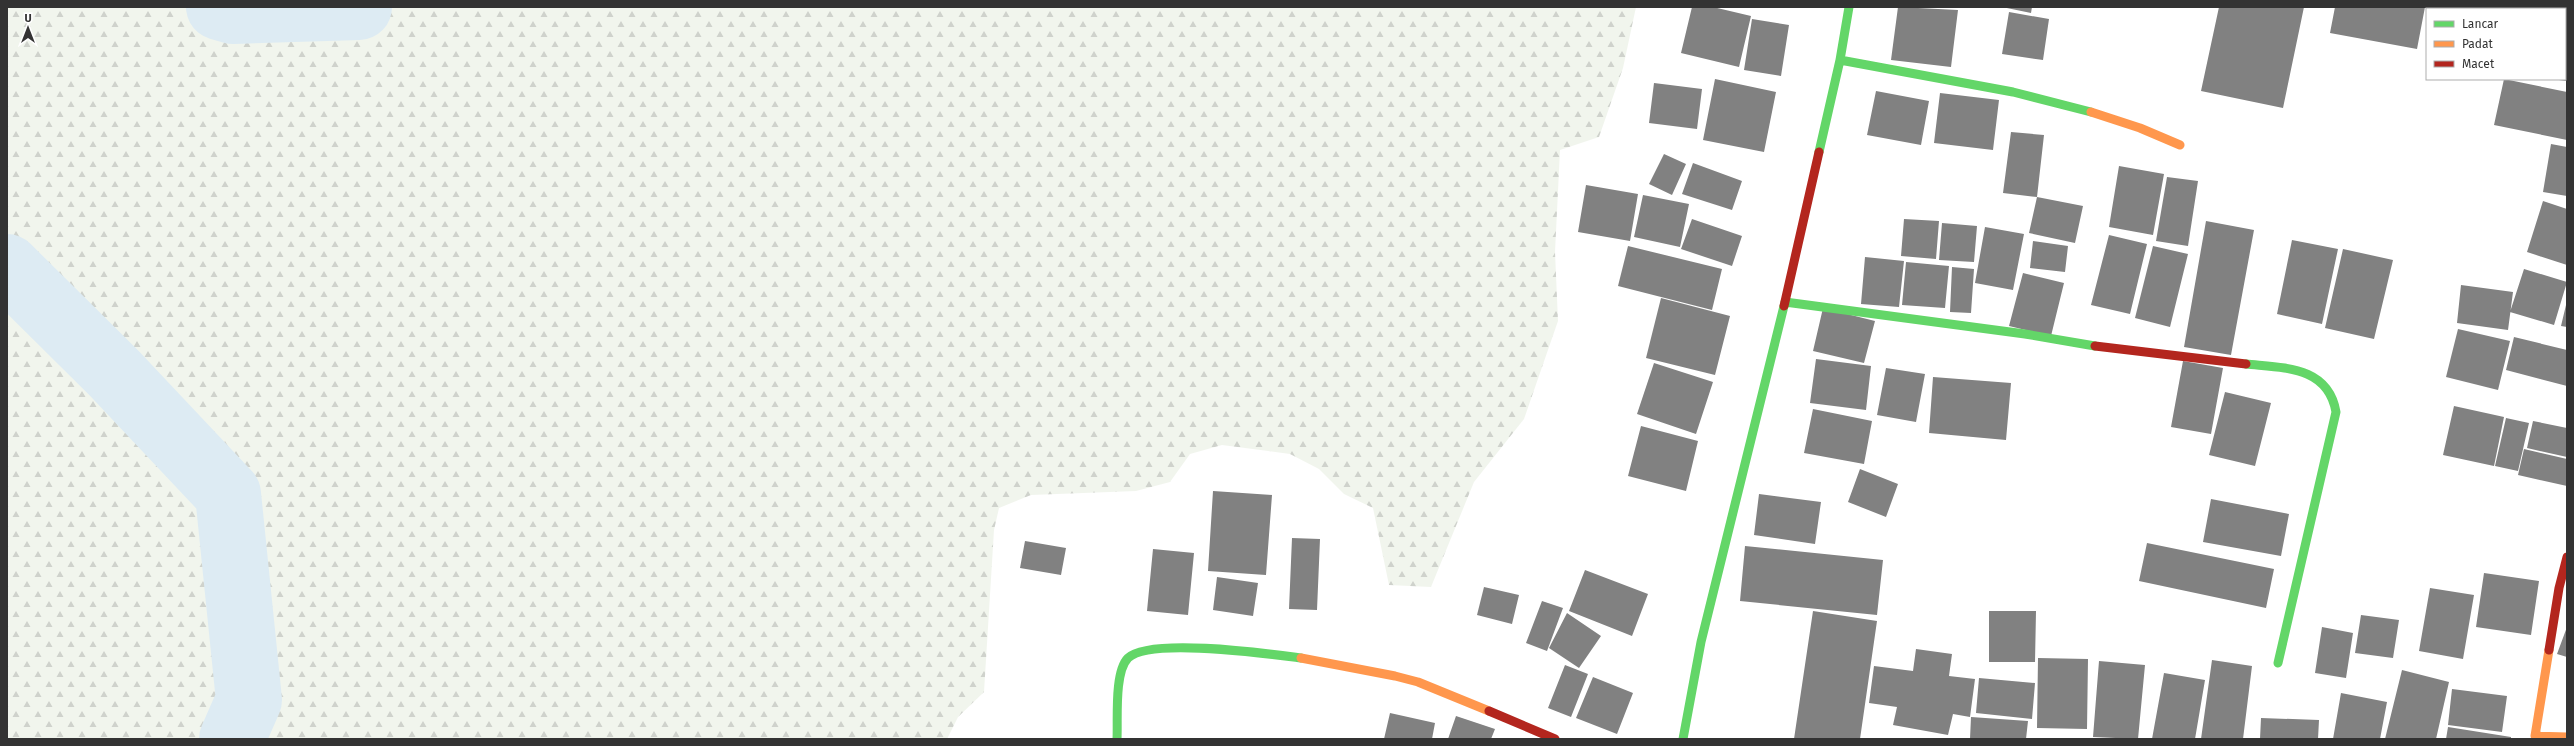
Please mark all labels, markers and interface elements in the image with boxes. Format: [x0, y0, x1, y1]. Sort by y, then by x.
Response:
north arrow [8, 8, 48, 48]
legend [2426, 8, 2566, 80]
text: U [24, 12, 32, 25]
text: Lancar [2462, 17, 2499, 31]
text: Padat [2462, 37, 2494, 51]
text: Macet [2462, 57, 2495, 71]

